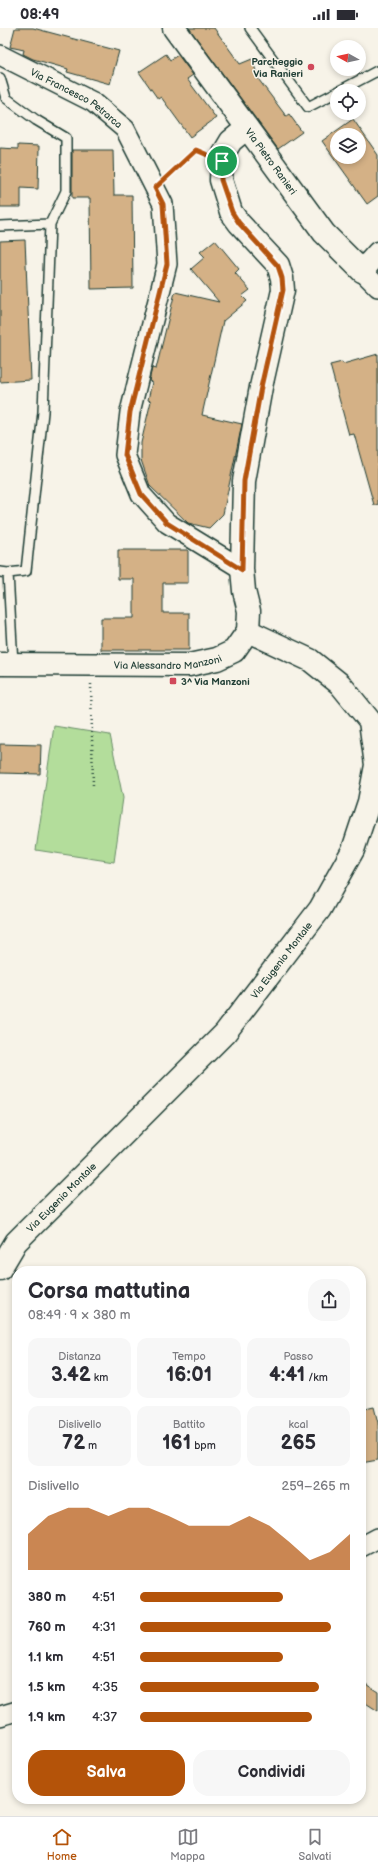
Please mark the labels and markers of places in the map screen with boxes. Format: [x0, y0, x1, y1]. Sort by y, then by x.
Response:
place label: Parcheggio Via Ranieri [252, 56, 303, 80]
marker: Parcheggio Via Ranieri [306, 62, 316, 72]
pin [205, 144, 239, 178]
marker: 3^ Via Manzoni [168, 676, 178, 686]
place label: 3^ Via Manzoni [181, 676, 250, 688]

